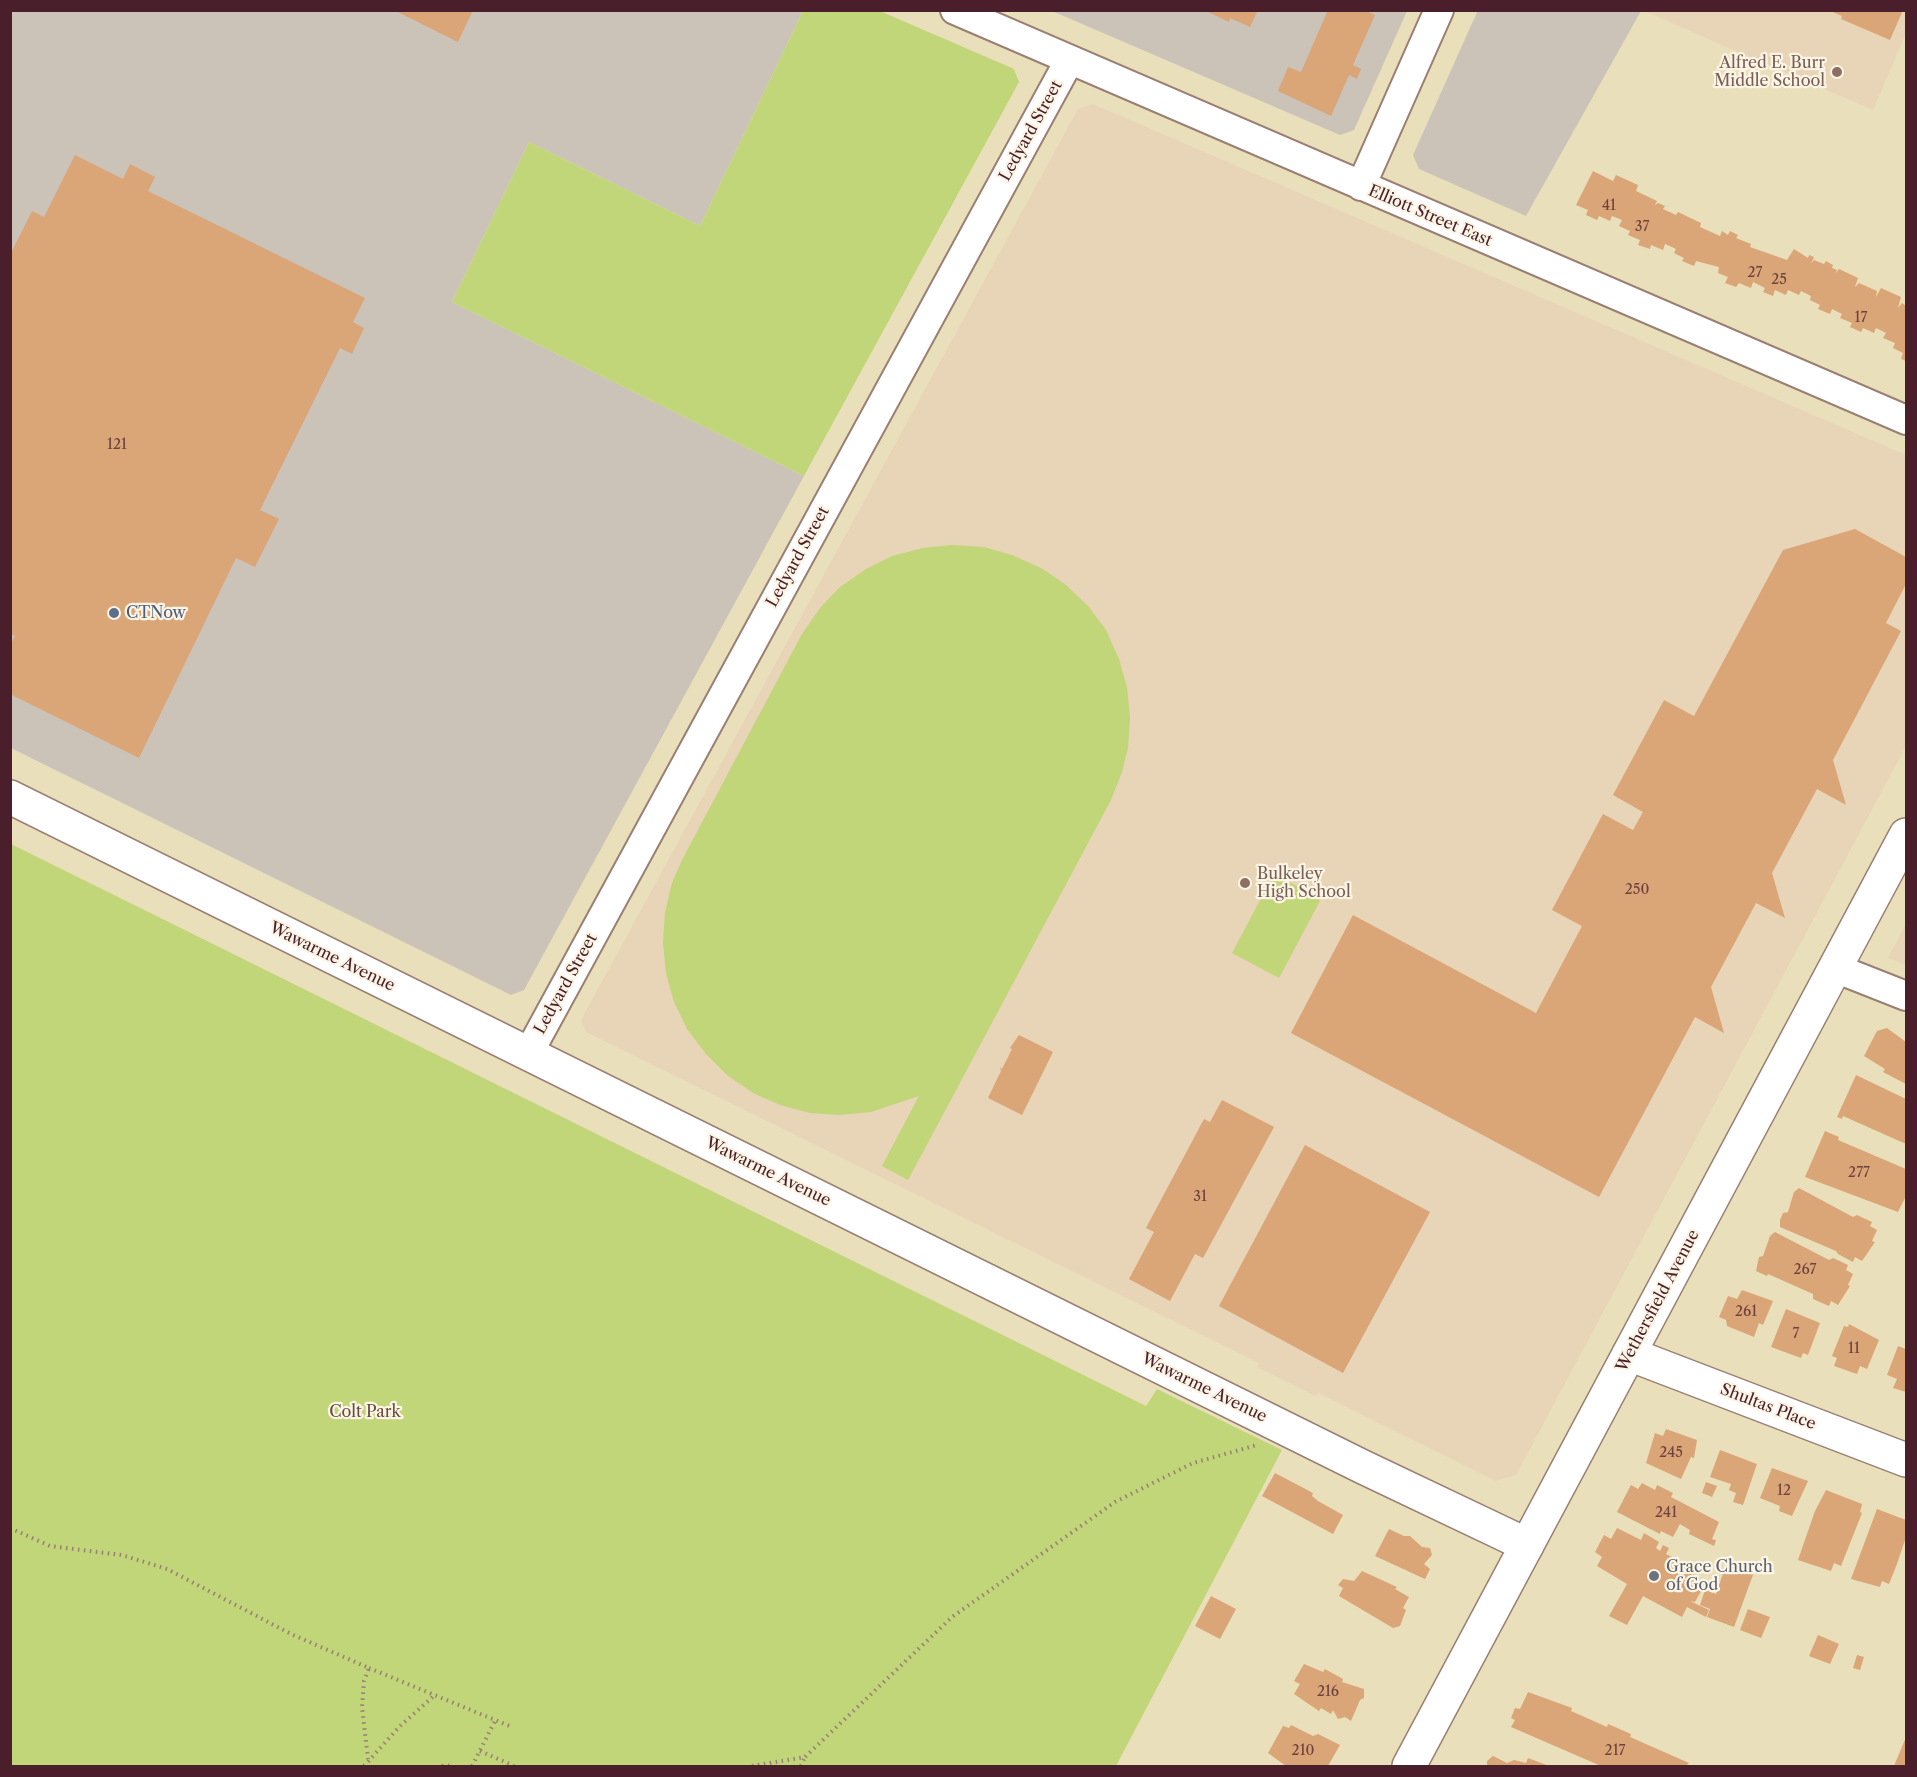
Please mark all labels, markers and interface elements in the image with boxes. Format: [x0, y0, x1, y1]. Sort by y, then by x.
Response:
place label: Alfred E. Burr Middle School [1714, 53, 1825, 91]
marker: Alfred E. Burr Middle School [1830, 65, 1844, 79]
street label: Ledyard Street [995, 77, 1067, 185]
street label: Elliott Street East [1365, 181, 1495, 251]
house number: 41 [1602, 198, 1616, 214]
house number: 37 [1635, 219, 1649, 235]
house number: 27 [1748, 265, 1762, 281]
house number: 25 [1771, 272, 1787, 288]
house number: 17 [1855, 310, 1867, 326]
house number: 121 [107, 437, 127, 453]
street label: Ledyard Street [762, 503, 834, 611]
place label: CTNow [126, 603, 186, 623]
marker: CTNow [107, 606, 121, 620]
place label: Bulkeley High School [1257, 864, 1351, 902]
marker: Bulkeley High School [1238, 876, 1252, 890]
house number: 250 [1625, 882, 1649, 898]
street label: Wawarme Avenue [266, 918, 398, 996]
street label: Ledyard Street [530, 930, 602, 1038]
street label: Wawarme Avenue [702, 1133, 834, 1211]
house number: 277 [1848, 1165, 1870, 1181]
house number: 31 [1193, 1189, 1207, 1205]
street label: Wethersfield Avenue [1612, 1227, 1704, 1375]
house number: 267 [1794, 1262, 1816, 1278]
house number: 261 [1735, 1304, 1757, 1320]
house number: 7 [1793, 1326, 1799, 1342]
house number: 11 [1848, 1341, 1860, 1357]
street label: Wawarme Avenue [1138, 1349, 1270, 1427]
street label: Shultas Place [1718, 1380, 1818, 1434]
park label: Colt Park [329, 1402, 401, 1422]
house number: 245 [1659, 1445, 1683, 1461]
house number: 12 [1777, 1483, 1791, 1499]
house number: 241 [1655, 1505, 1677, 1521]
place label: Grace Church of God [1666, 1557, 1773, 1595]
marker: Grace Church of God [1647, 1569, 1661, 1583]
house number: 216 [1317, 1684, 1339, 1700]
house number: 210 [1292, 1743, 1314, 1759]
house number: 217 [1605, 1743, 1625, 1759]

